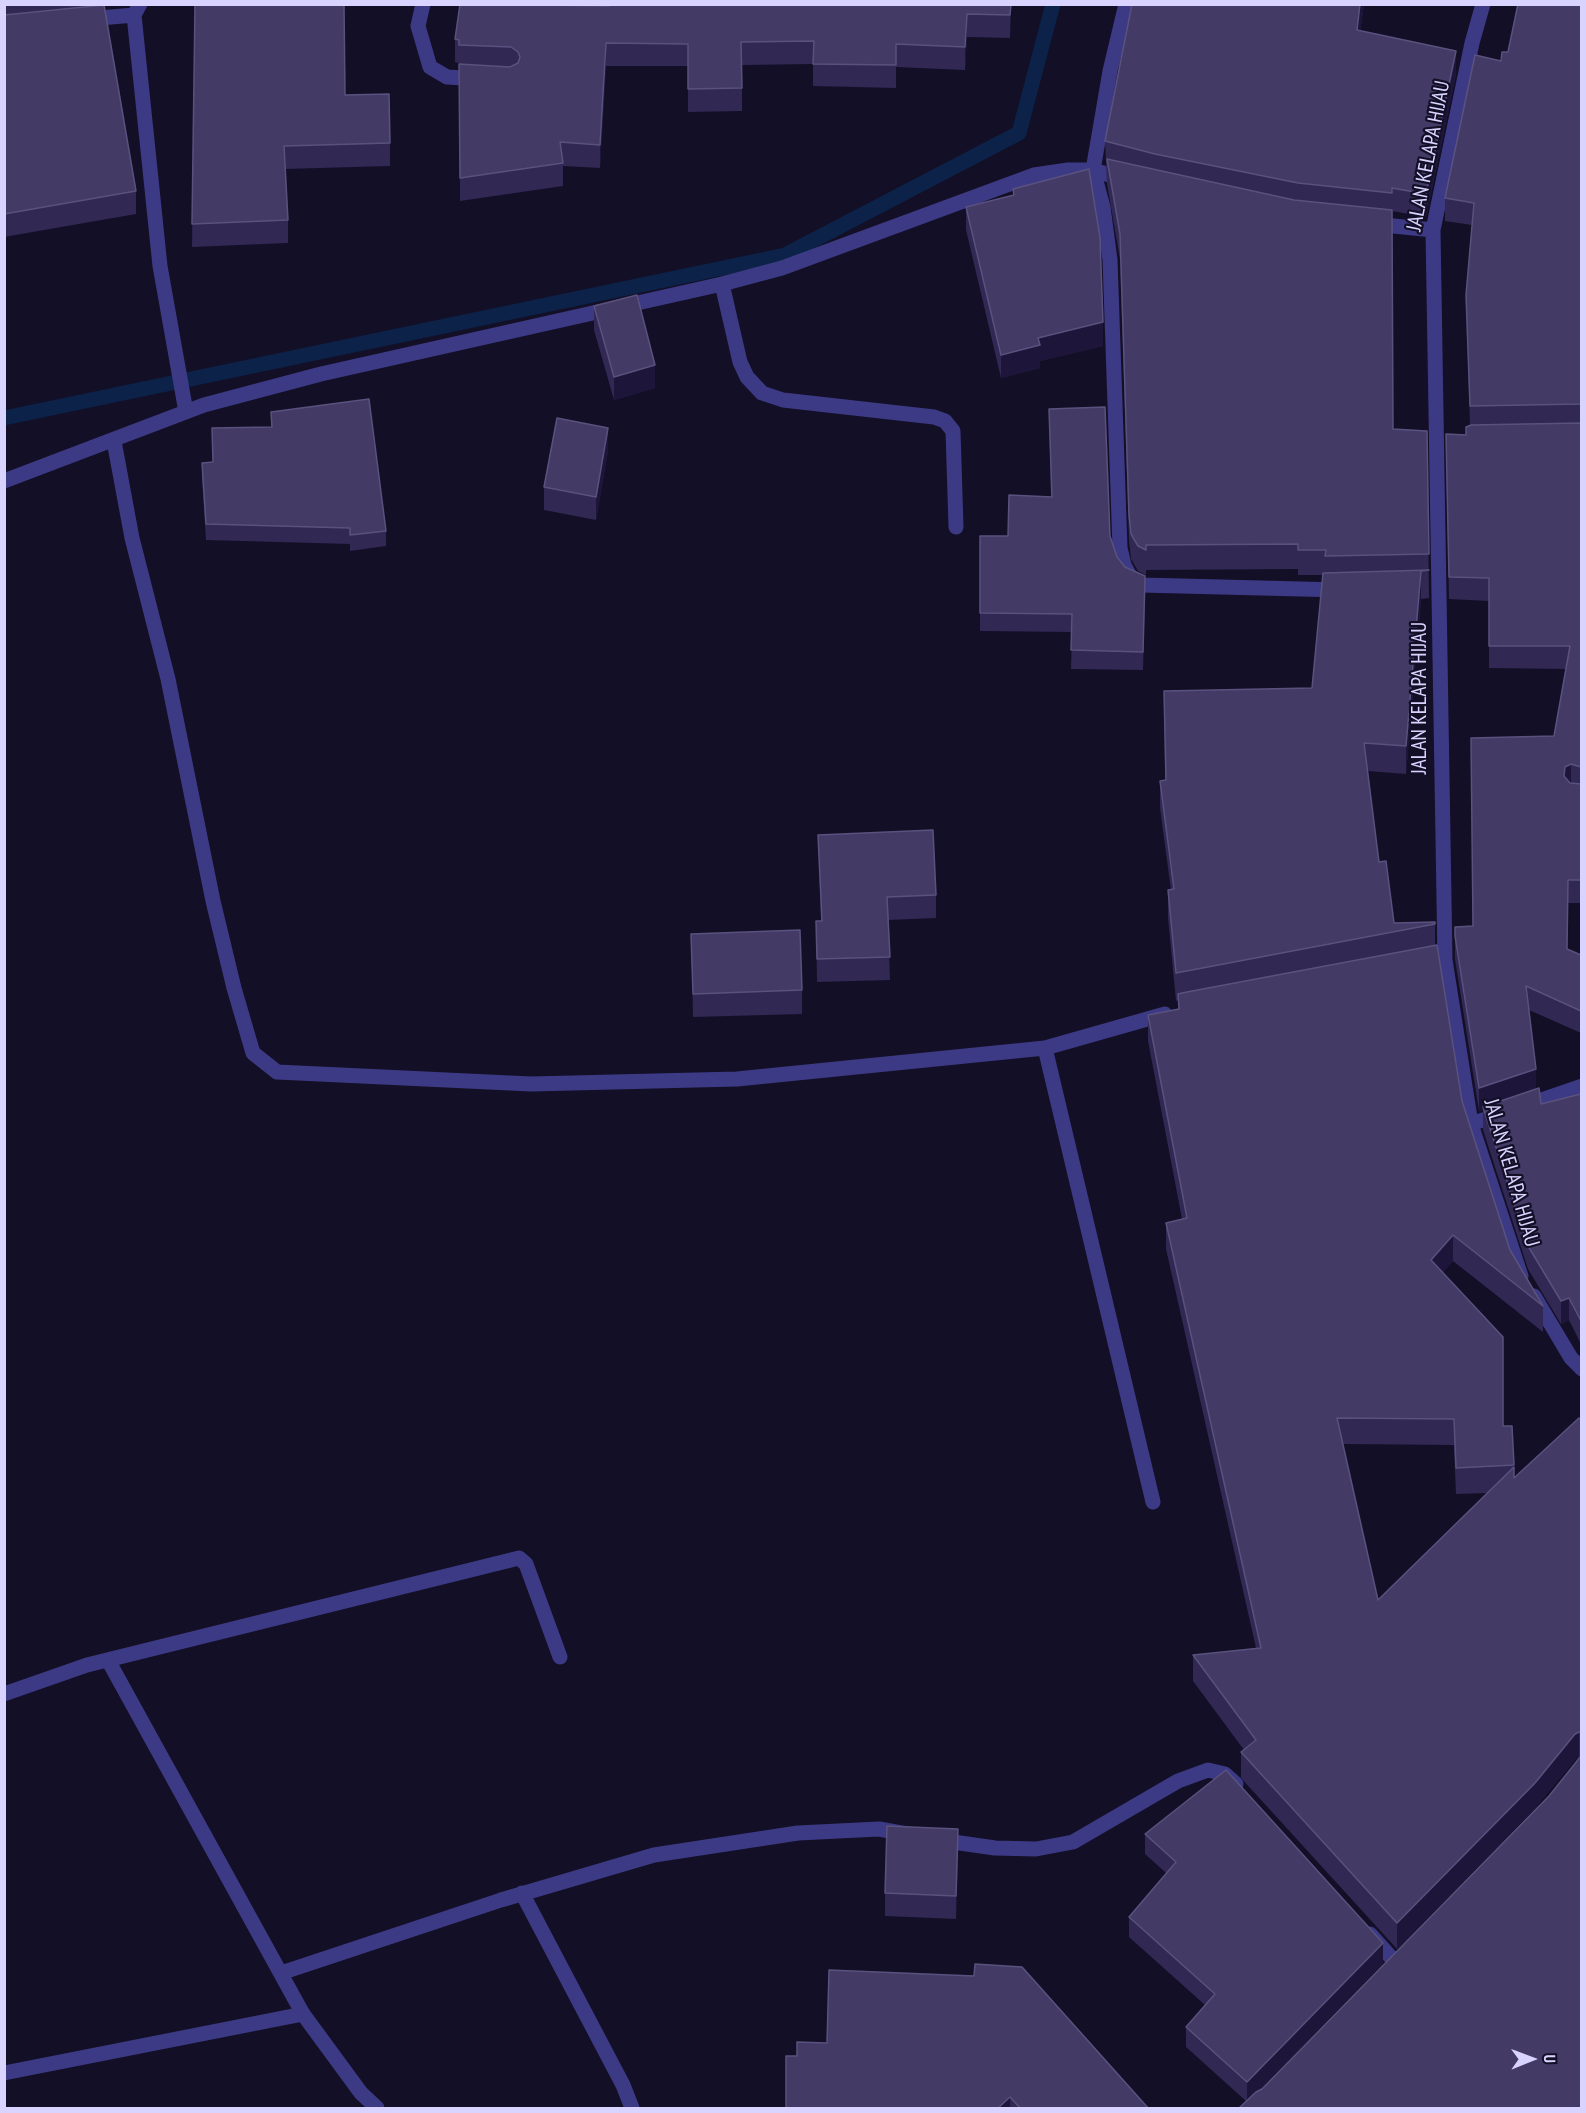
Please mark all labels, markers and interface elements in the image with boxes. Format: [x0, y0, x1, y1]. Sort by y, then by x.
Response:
street label: JALAN KELAPA HIJAU [1402, 79, 1456, 233]
street label: JALAN KELAPA HIJAU [1407, 622, 1433, 774]
street label: JALAN KELAPA HIJAU [1478, 1096, 1544, 1250]
north arrow [1502, 2029, 1562, 2089]
text: U [1540, 2054, 1560, 2063]

